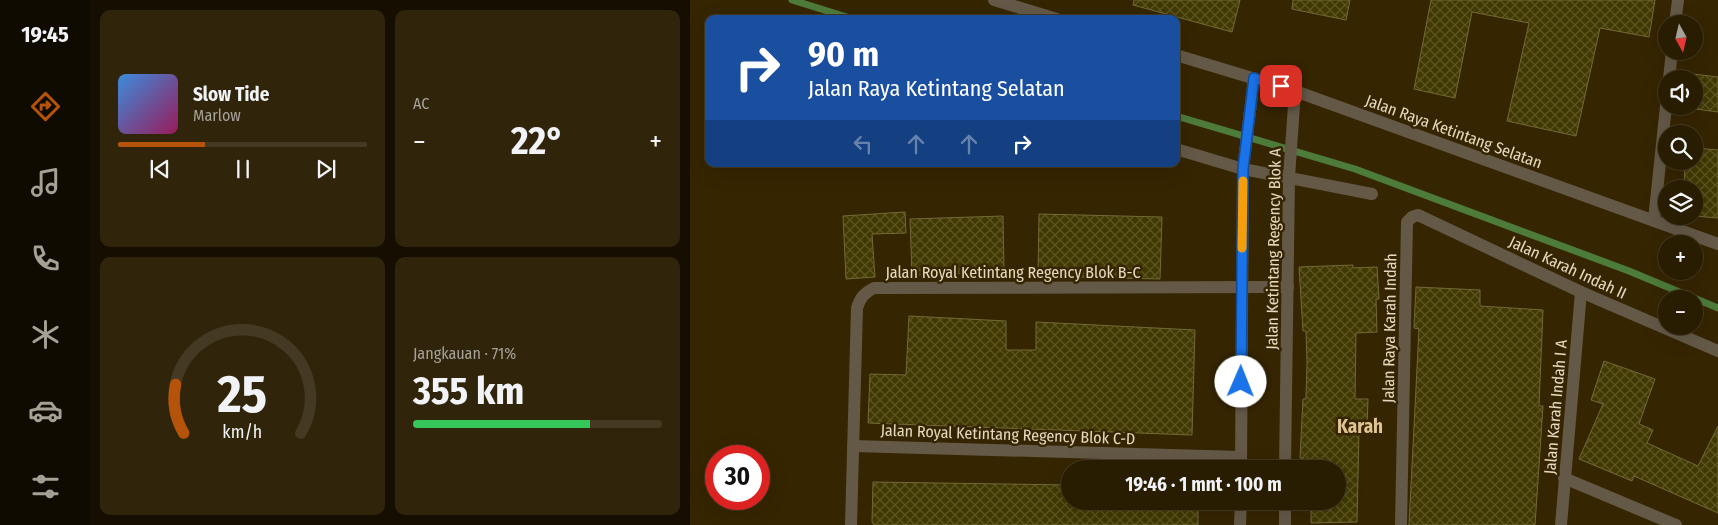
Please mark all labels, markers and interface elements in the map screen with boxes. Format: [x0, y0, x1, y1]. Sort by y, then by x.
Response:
north arrow [1658, 15, 1702, 60]
map controls [1658, 15, 1703, 335]
text: 19:45 [21, 21, 69, 48]
text: 90 m [808, 33, 879, 75]
icon: right [725, 35, 790, 100]
pin [1260, 65, 1302, 107]
button: sound [1658, 70, 1703, 115]
icon: arrive [1267, 72, 1295, 100]
text: Jalan Raya Ketintang Selatan [808, 75, 1065, 102]
text: Slow Tide [193, 83, 269, 106]
icon: directions [28, 89, 63, 124]
street label: Jalan Raya Ketintang Selatan [1363, 91, 1545, 172]
text: AC [413, 94, 429, 113]
text: Marlow [193, 106, 241, 125]
text: 22° [511, 118, 564, 164]
text: − [413, 125, 426, 158]
text: + [649, 125, 662, 158]
button: search [1658, 125, 1703, 170]
icon: left [849, 130, 877, 158]
icon: ahead [902, 130, 930, 158]
icon: ahead [955, 130, 983, 158]
icon: right [1008, 130, 1036, 158]
street label: Jalan Ketintang Regency Blok A [1262, 148, 1285, 350]
icon: previous [146, 155, 174, 183]
icon: pause [229, 155, 257, 183]
icon: next [312, 155, 340, 183]
icon: music [28, 165, 63, 200]
button: layers [1658, 180, 1703, 225]
street label: Jalan Karah Indah II [1506, 232, 1629, 303]
button: + [1658, 235, 1703, 280]
icon: phone [28, 241, 63, 276]
street label: Jalan Raya Karah Indah [1379, 253, 1400, 403]
street label: Jalan Royal Ketintang Regency Blok B-C [885, 263, 1141, 282]
button: − [1658, 290, 1703, 335]
icon: climate [28, 317, 63, 352]
street label: Jalan Karah Indah I A [1540, 338, 1571, 475]
text: Jangkauan · 71% [413, 344, 516, 363]
position arrow [1214, 355, 1266, 407]
text: 25 [217, 363, 267, 426]
text: 355 km [413, 368, 524, 414]
icon: car [28, 393, 63, 428]
district label: Karah [1337, 415, 1383, 438]
text: km/h [223, 421, 262, 443]
street label: Jalan Royal Ketintang Regency Blok C-D [880, 421, 1136, 448]
speed limit sign: 30 [705, 445, 770, 510]
icon: filters [28, 469, 63, 504]
text: 19:46 · 1 mnt · 100 m [1125, 473, 1282, 496]

